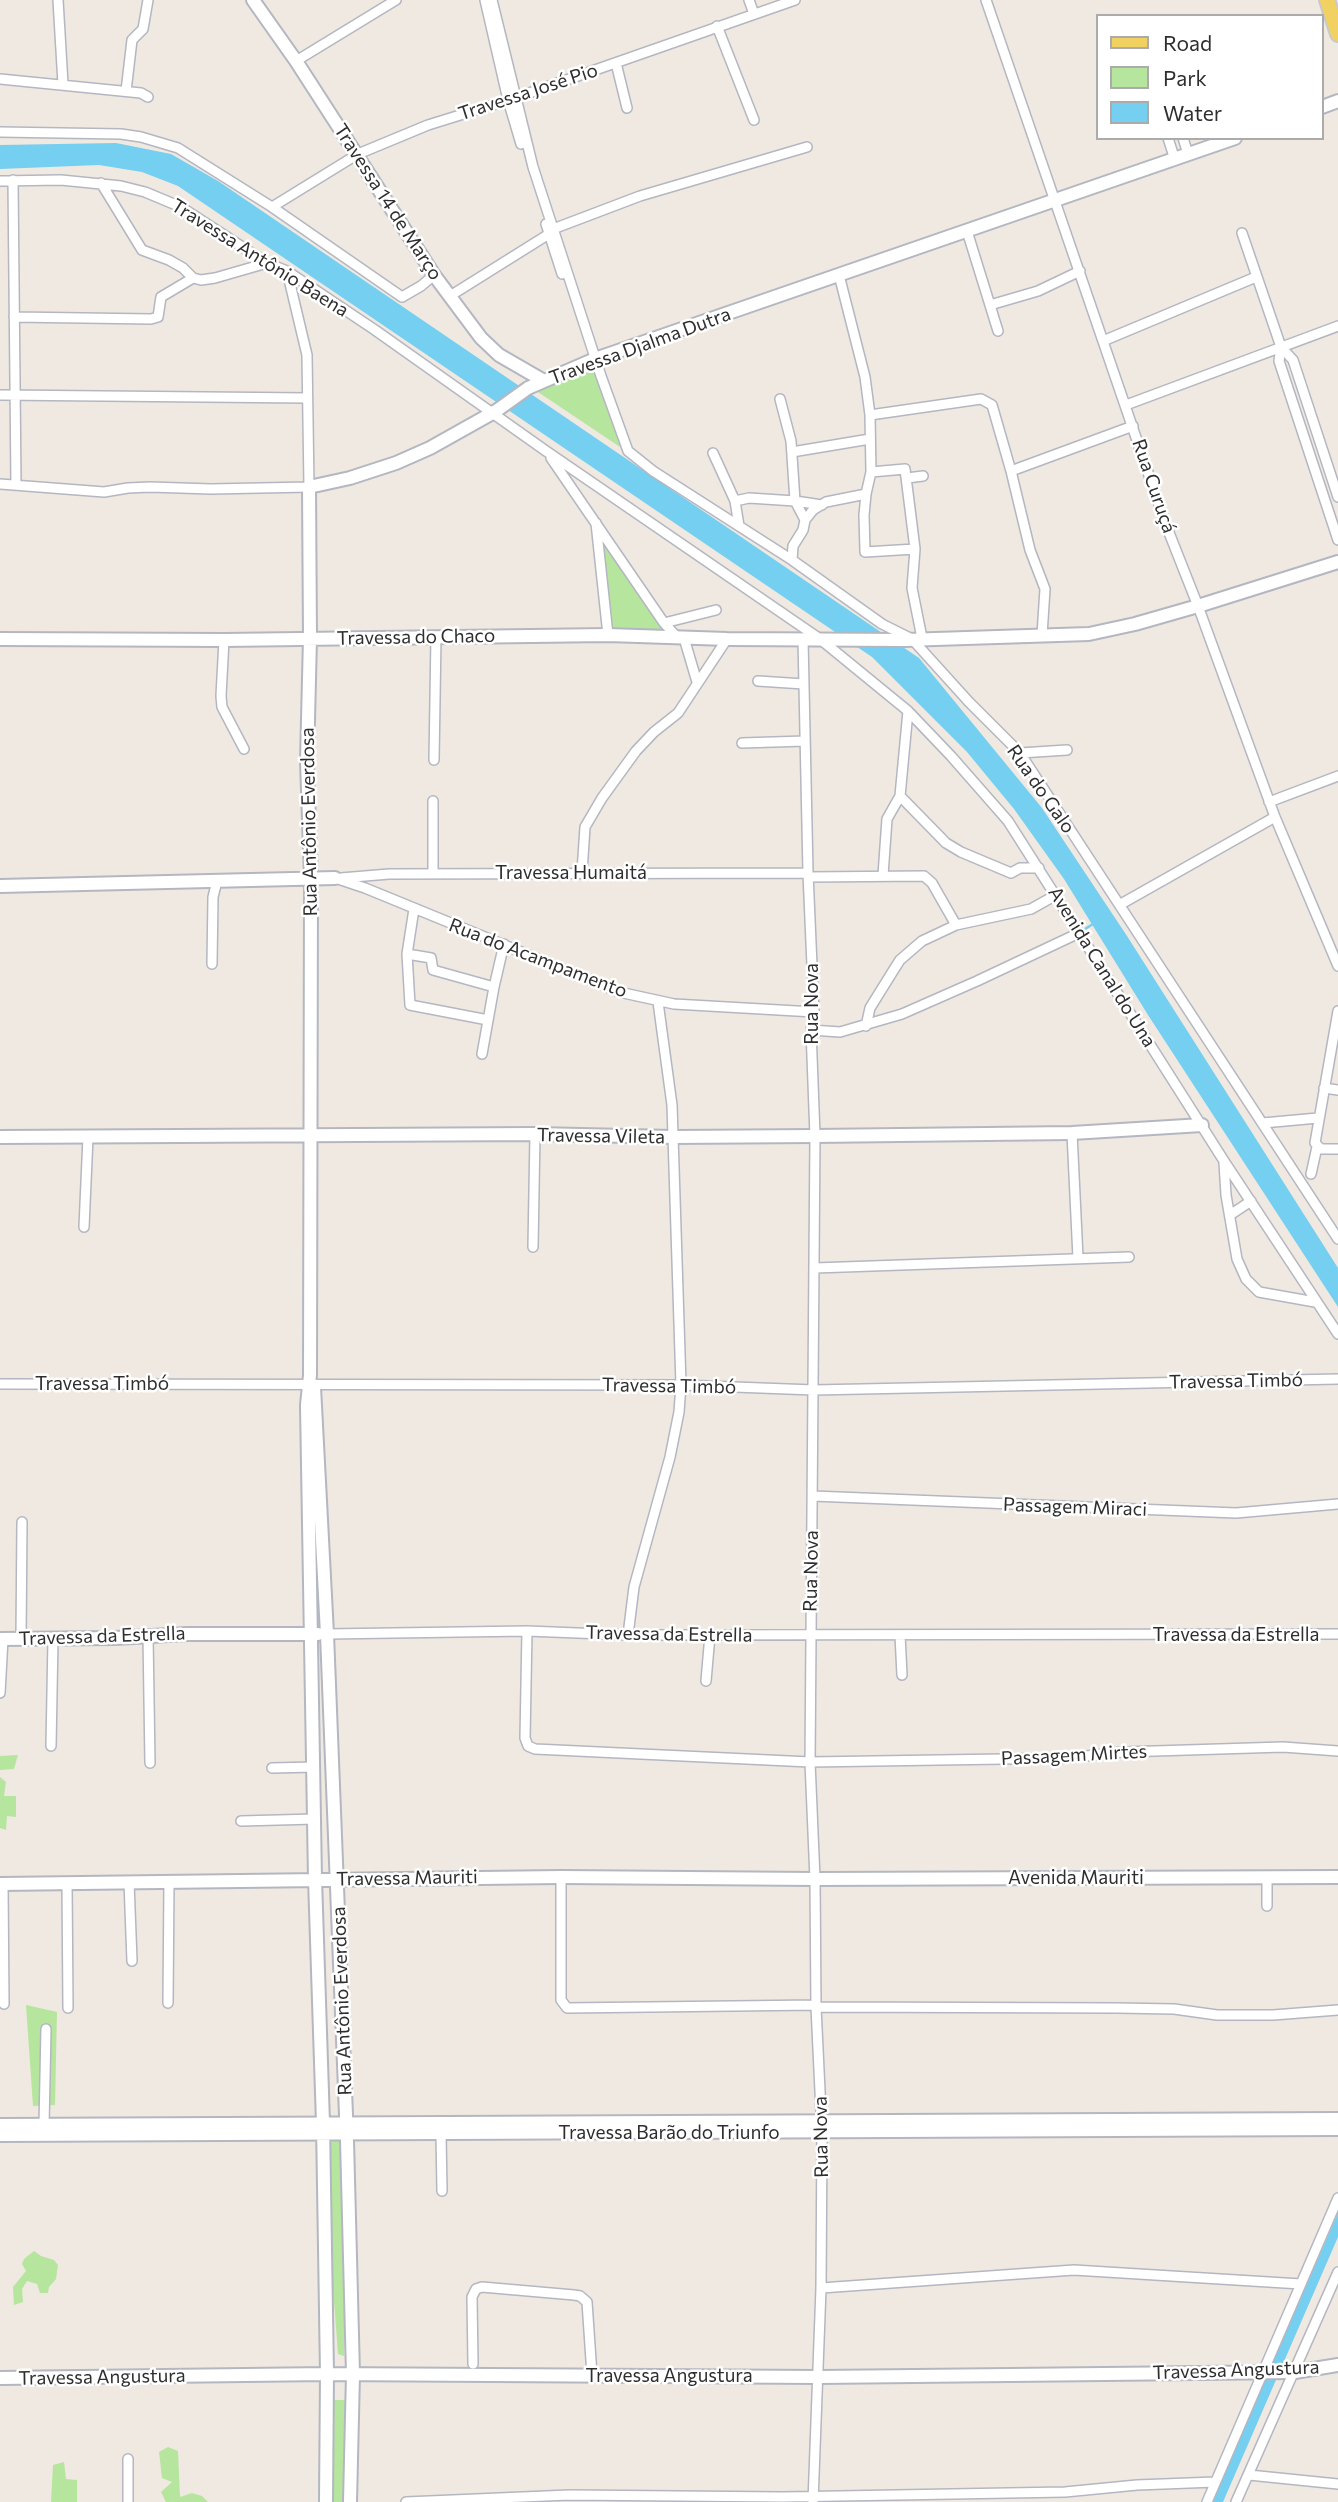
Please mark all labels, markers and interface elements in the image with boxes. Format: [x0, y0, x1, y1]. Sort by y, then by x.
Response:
legend [1096, 14, 1324, 140]
text: Road [1163, 30, 1212, 55]
street label: Travessa José Pio [455, 59, 601, 125]
text: Park [1163, 65, 1207, 90]
text: Water [1163, 100, 1222, 125]
street label: Travessa 14 de Março [329, 120, 447, 284]
street label: Travessa Antônio Baena [167, 194, 353, 322]
street label: Travessa Djalma Dutra [546, 303, 734, 389]
street label: Rua Curuçá [1127, 436, 1181, 536]
street label: Travessa do Chaco [337, 624, 495, 650]
street label: Rua Antônio Everdosa [296, 727, 322, 917]
street label: Rua do Galo [1002, 740, 1080, 838]
street label: Travessa Humaitá [495, 862, 647, 884]
street label: Avenida Canal do Una [1043, 882, 1161, 1052]
street label: Rua do Acampamento [446, 913, 630, 1003]
street label: Rua Nova [801, 963, 823, 1045]
street label: Travessa Vileta [537, 1123, 665, 1149]
street label: Travessa Timbó [1169, 1368, 1303, 1394]
street label: Travessa Timbó [35, 1373, 169, 1395]
street label: Travessa Timbó [602, 1373, 736, 1399]
street label: Passagem Miraci [1003, 1493, 1147, 1521]
street label: Rua Nova [799, 1530, 823, 1612]
street label: Travessa da Estrella [585, 1621, 753, 1647]
street label: Travessa da Estrella [18, 1622, 186, 1650]
street label: Travessa da Estrella [1152, 1624, 1320, 1646]
street label: Passagem Mirtes [1000, 1740, 1148, 1770]
street label: Travessa Mauriti [336, 1865, 478, 1891]
street label: Avenida Mauriti [1008, 1867, 1144, 1889]
street label: Rua Antônio Everdosa [327, 1906, 357, 2096]
street label: Rua Nova [809, 2096, 833, 2178]
street label: Travessa Barão do Triunfo [558, 2122, 780, 2144]
street label: Travessa Angustura [1152, 2356, 1320, 2384]
street label: Travessa Angustura [18, 2364, 186, 2390]
street label: Travessa Angustura [585, 2365, 753, 2387]

